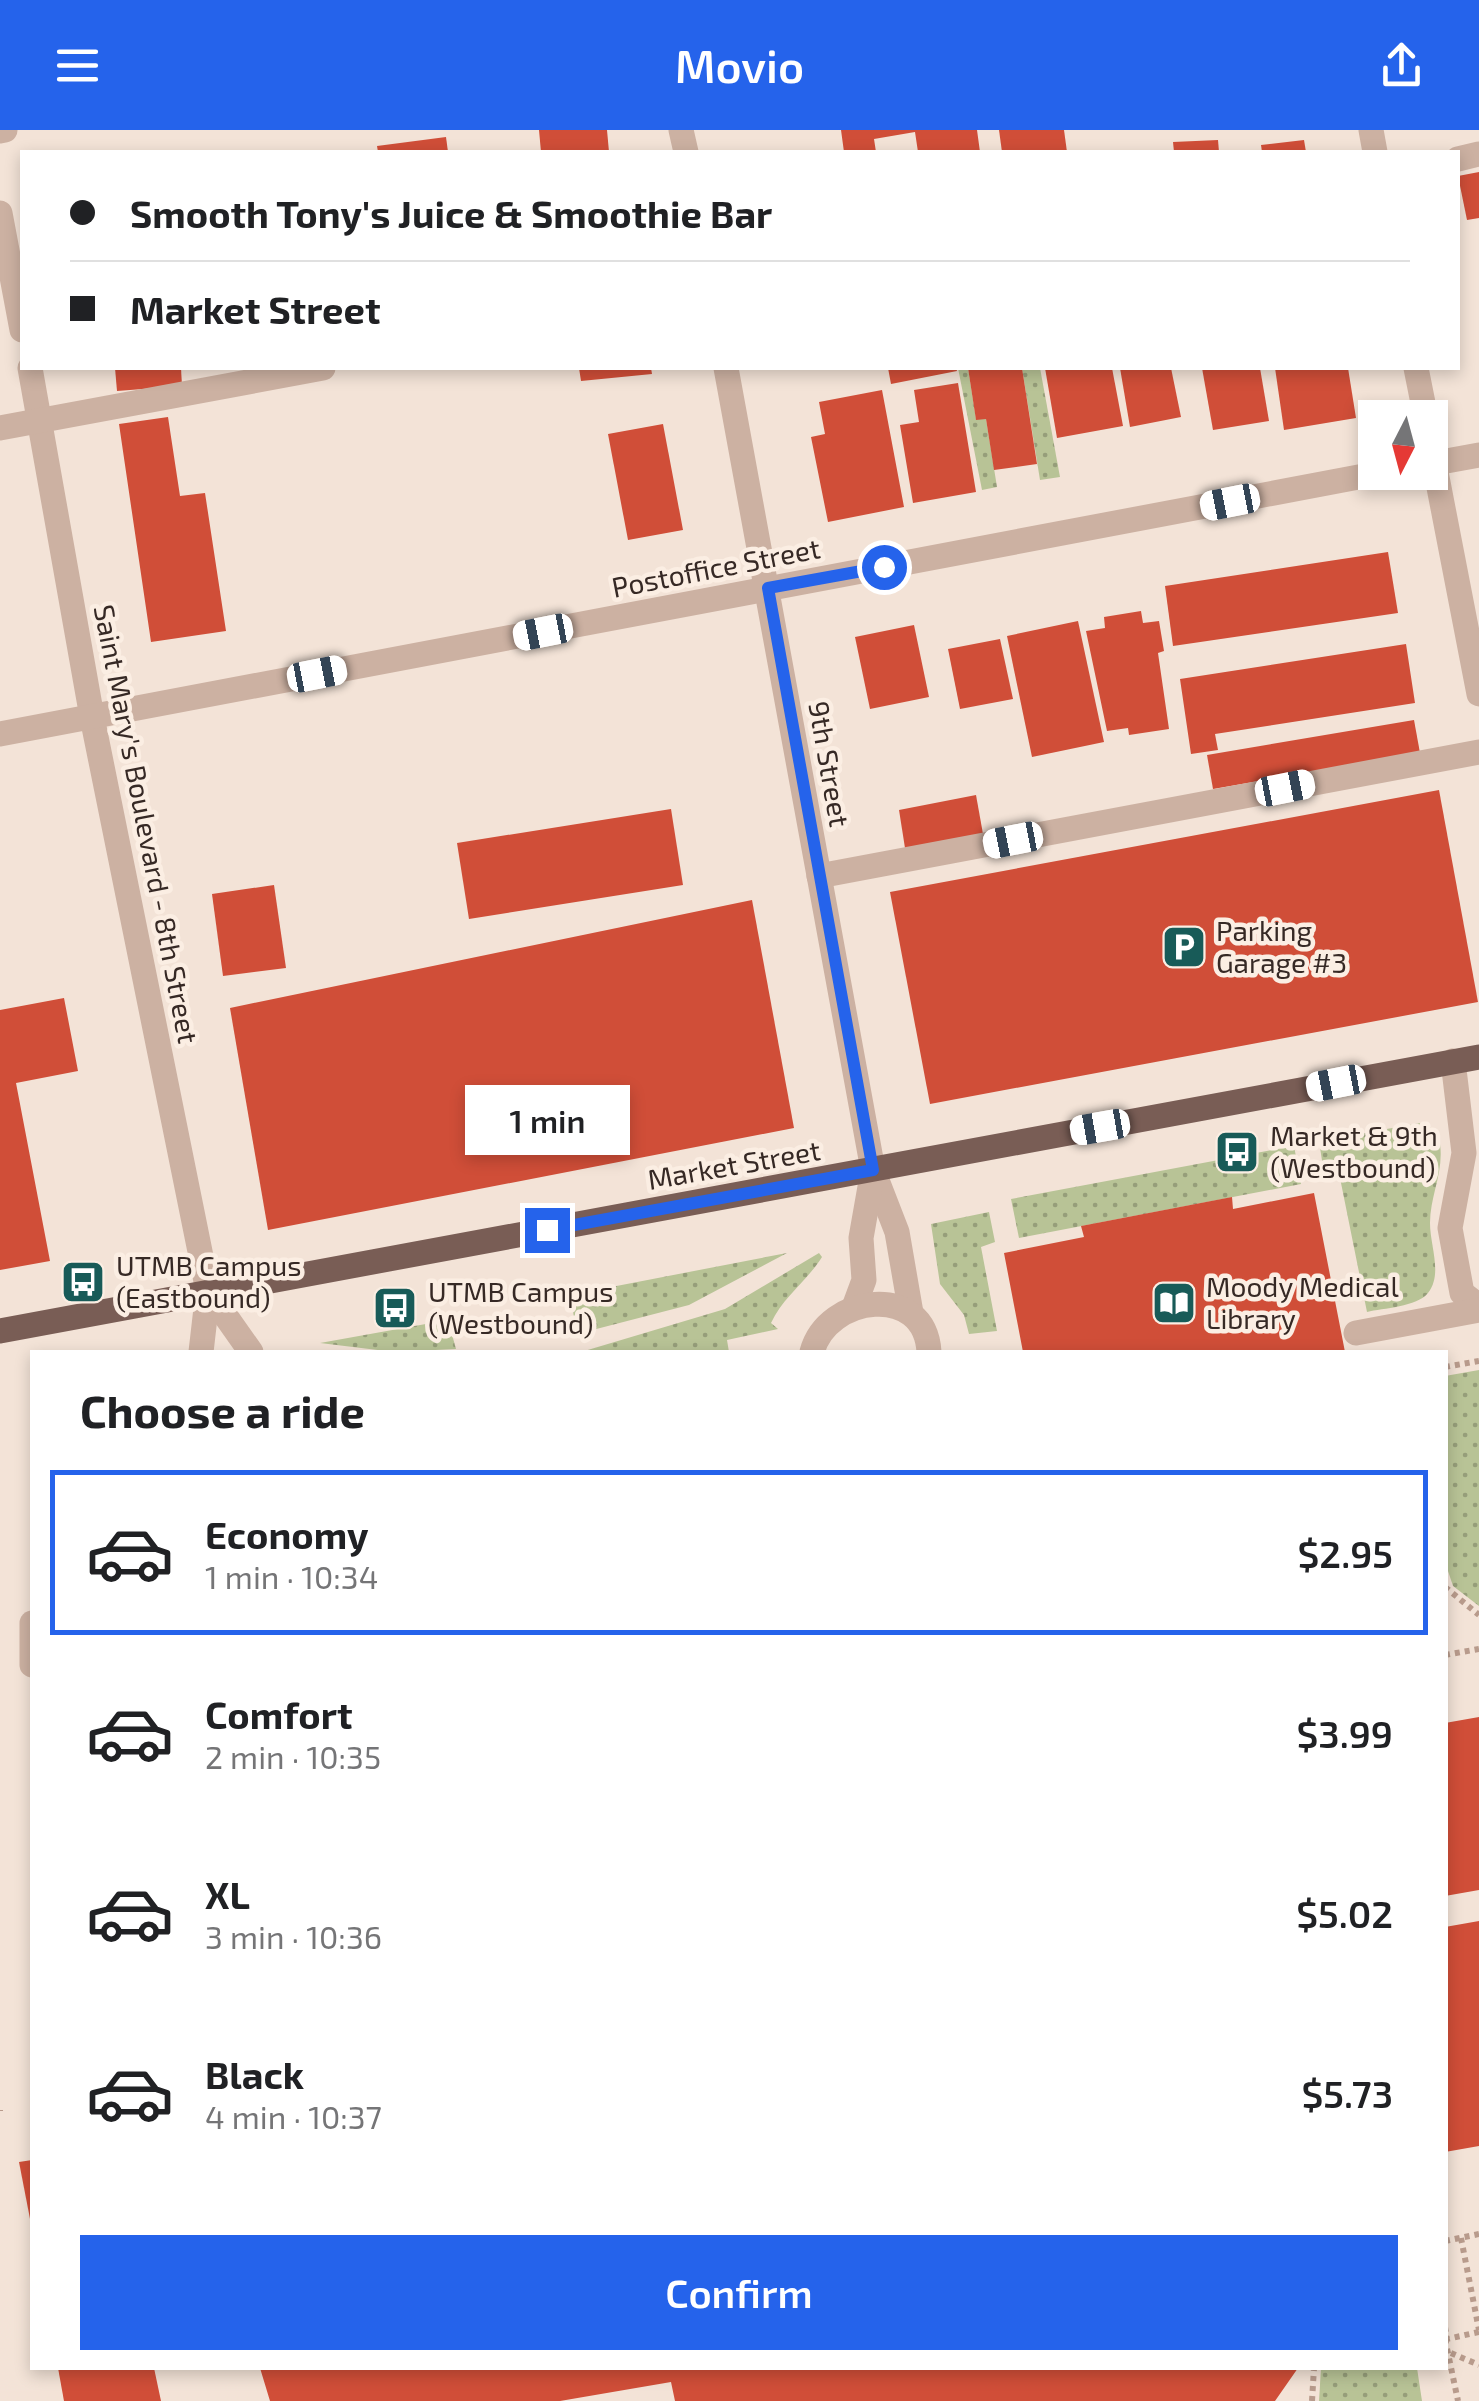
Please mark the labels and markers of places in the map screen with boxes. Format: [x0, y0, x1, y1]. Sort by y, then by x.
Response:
place label: Parking Garage #3 [1216, 913, 1347, 979]
parking icon: Parking Garage #3 [1161, 924, 1207, 970]
place label: Market & 9th (Westbound) [1270, 1118, 1438, 1184]
bus stop icon: Market & 9th (Westbound) [1214, 1129, 1260, 1175]
place label: UTMB Campus (Eastbound) [116, 1248, 301, 1314]
bus stop icon: UTMB Campus (Eastbound) [60, 1259, 106, 1305]
place label: Moody Medical Library [1206, 1269, 1399, 1335]
place label: UTMB Campus (Westbound) [428, 1274, 613, 1340]
library icon: Moody Medical Library [1151, 1280, 1197, 1326]
bus stop icon: UTMB Campus (Westbound) [372, 1285, 418, 1331]

